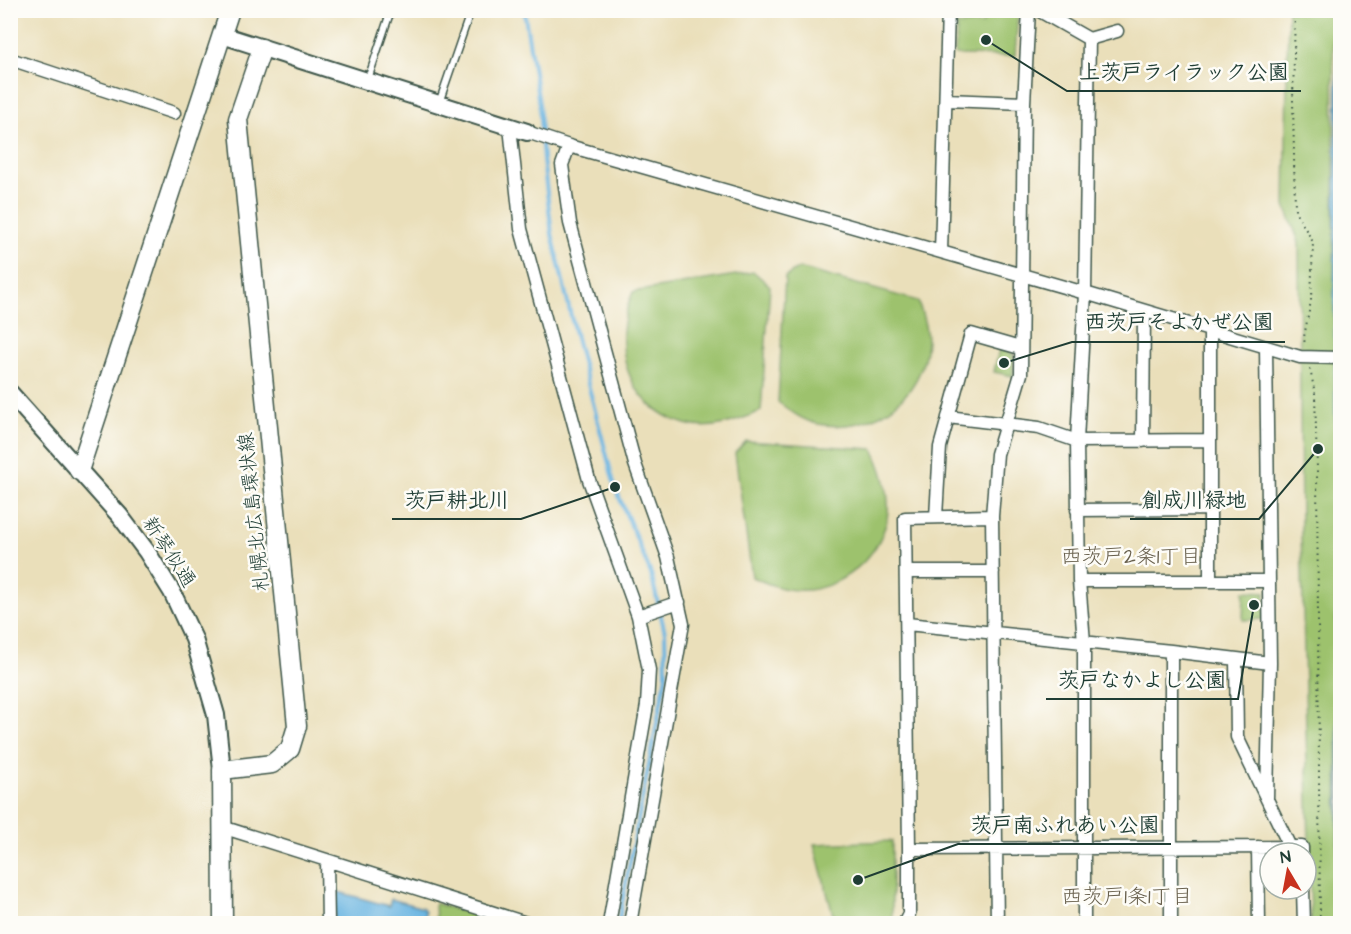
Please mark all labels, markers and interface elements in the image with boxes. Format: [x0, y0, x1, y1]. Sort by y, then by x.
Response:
callout: 上茨戸ライラック公園 [1067, 52, 1301, 91]
text: 上茨戸ライラック公園 [1079, 58, 1289, 87]
callout: 西茨戸そよかぜ公園 [1072, 303, 1285, 342]
text: 西茨戸そよかぜ公園 [1085, 308, 1274, 337]
street label: 札幌北広島環状線 [232, 431, 276, 593]
callout: 茨戸耕北川 [392, 480, 521, 519]
callout: 創成川緑地 [1130, 480, 1259, 519]
text: 茨戸耕北川 [405, 486, 510, 515]
text: 創成川緑地 [1142, 486, 1247, 515]
street label: 新琴似通 [135, 511, 203, 593]
district label: 西茨戸2条1丁目 [1061, 542, 1201, 571]
callout: 茨戸なかよし公園 [1046, 660, 1238, 699]
text: 茨戸なかよし公園 [1058, 666, 1226, 695]
callout: 茨戸南ふれあい公園 [958, 805, 1171, 844]
text: 茨戸南ふれあい公園 [971, 811, 1160, 840]
north arrow [1258, 841, 1318, 901]
text: N [1279, 846, 1292, 869]
district label: 西茨戸1条1丁目 [1061, 882, 1193, 911]

